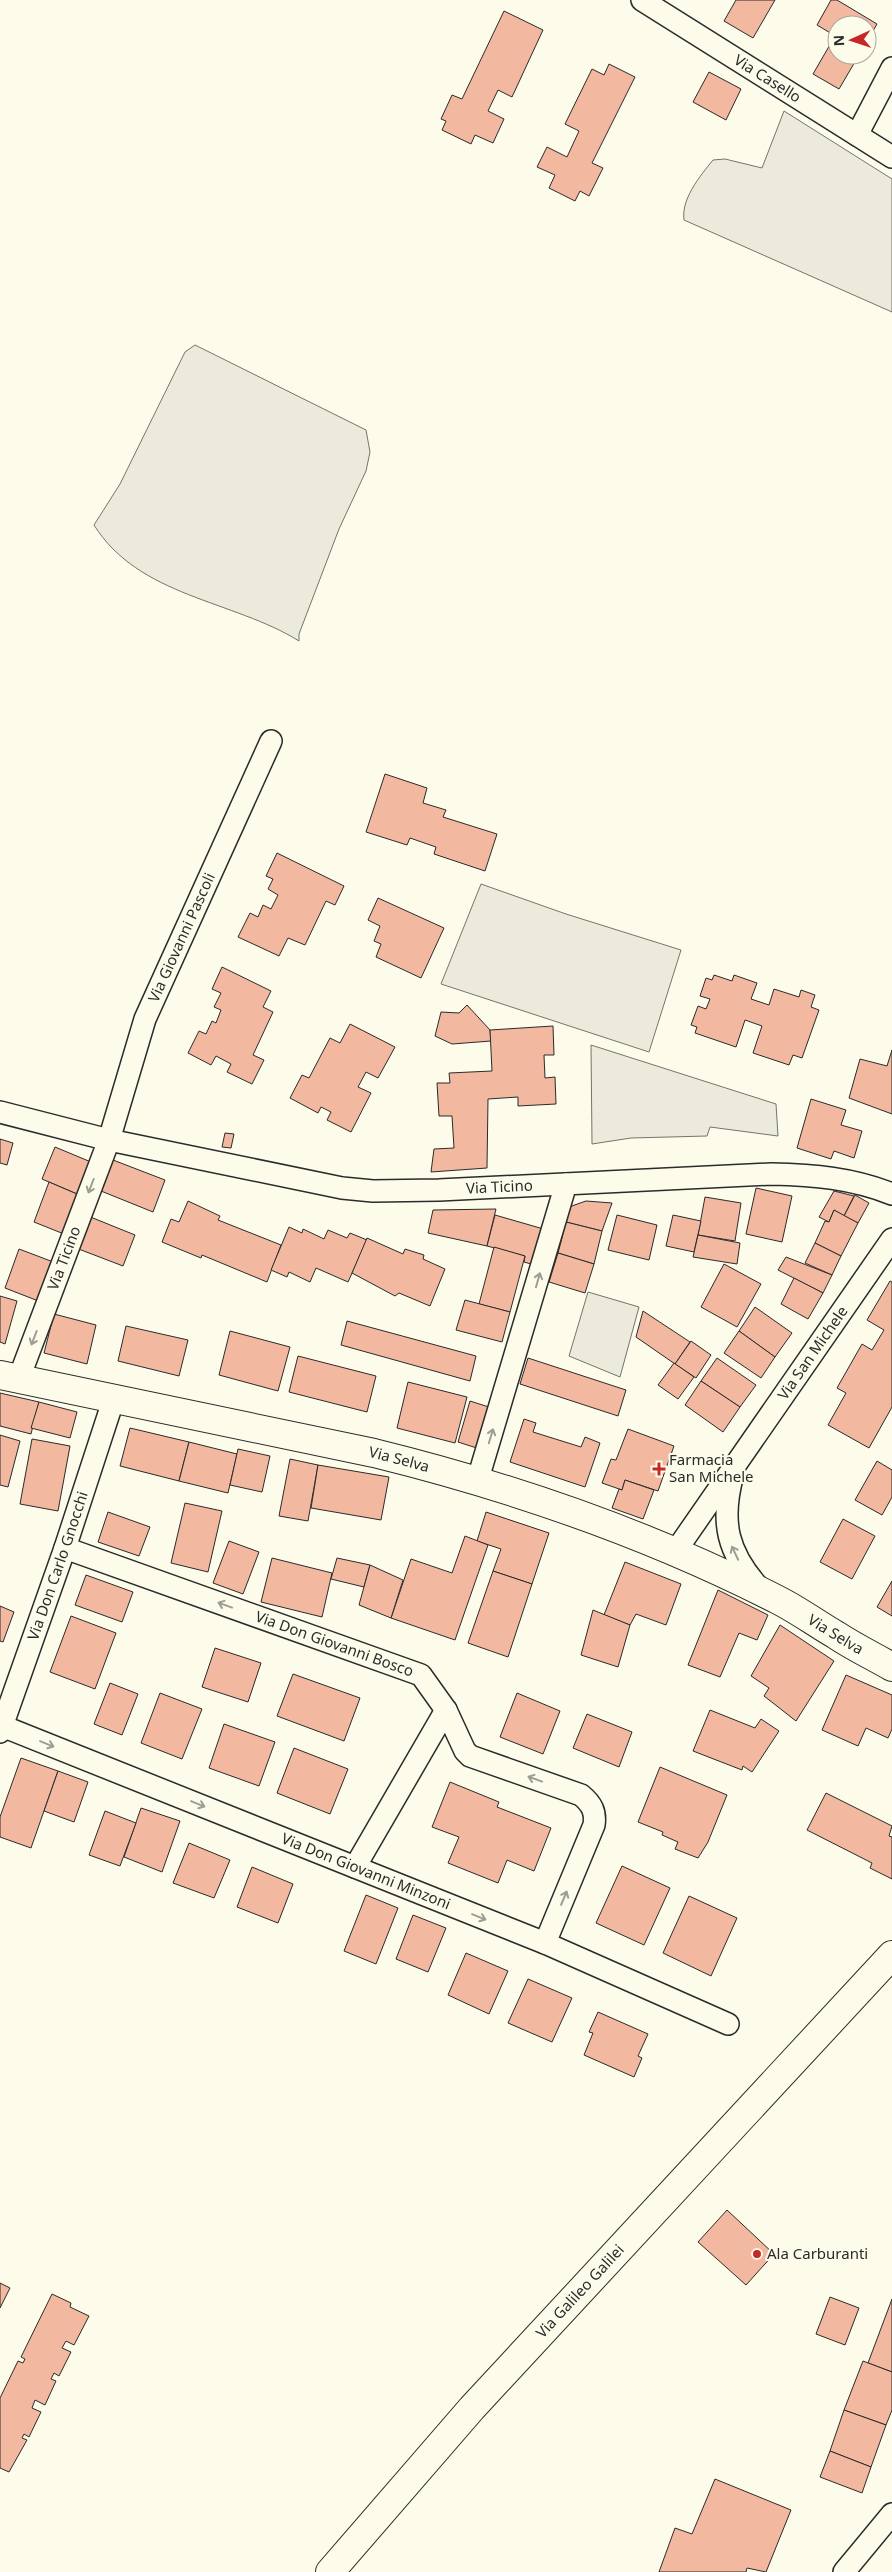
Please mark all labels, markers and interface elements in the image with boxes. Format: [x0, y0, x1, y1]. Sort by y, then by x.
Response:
north arrow [827, 15, 877, 65]
text: N [829, 35, 848, 47]
street label: Via Casello [731, 49, 805, 106]
street label: Via Giovanni Pascoli [143, 869, 219, 1005]
street label: Via Ticino [465, 1174, 533, 1198]
one-way arrow [86, 1178, 96, 1193]
street label: Via Ticino [42, 1223, 85, 1293]
one-way arrow [533, 1272, 543, 1288]
street label: Via San Michele [773, 1302, 852, 1403]
one-way arrow [29, 1330, 38, 1345]
one-way arrow [487, 1428, 497, 1444]
street label: Via Selva [367, 1441, 432, 1476]
place label: Farmacia San Michele [669, 1449, 754, 1486]
marker: Farmacia San Michele [653, 1463, 665, 1475]
street label: Via Don Carlo Gnocchi [22, 1489, 92, 1643]
one-way arrow [729, 1546, 739, 1561]
one-way arrow [218, 1600, 233, 1609]
street label: Via Don Giovanni Bosco [253, 1606, 417, 1681]
street label: Via Selva [804, 1609, 867, 1658]
one-way arrow [39, 1739, 54, 1749]
one-way arrow [528, 1774, 544, 1783]
one-way arrow [190, 1800, 205, 1809]
street label: Via Don Giovanni Minzoni [279, 1828, 454, 1913]
one-way arrow [559, 1891, 569, 1906]
one-way arrow [471, 1912, 486, 1922]
street label: Via Galileo Galilei [531, 2240, 628, 2342]
place label: Ala Carburanti [767, 2243, 868, 2263]
marker: Ala Carburanti [751, 2248, 763, 2260]

